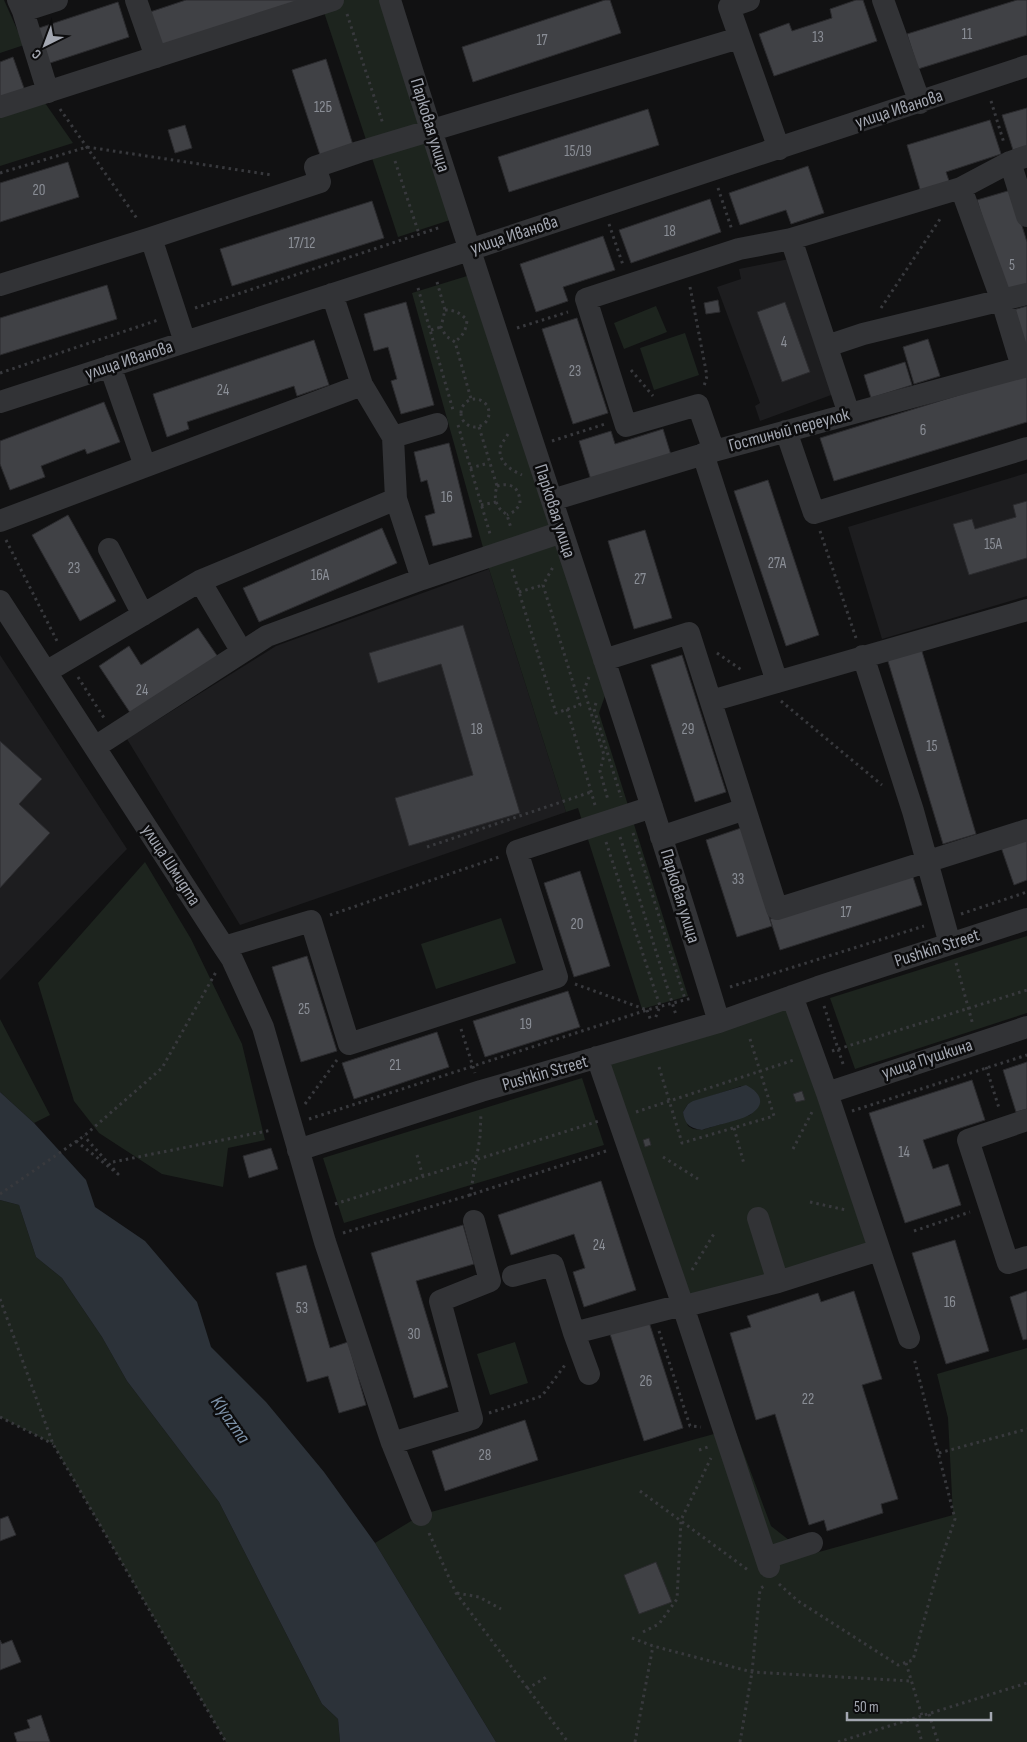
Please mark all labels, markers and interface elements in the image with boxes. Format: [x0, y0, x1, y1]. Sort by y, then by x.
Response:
north arrow [20, 20, 70, 70]
house number: 11 [962, 25, 973, 44]
house number: 13 [812, 28, 824, 47]
house number: 17 [536, 31, 548, 50]
text: С [28, 46, 45, 63]
street label: Парковая улица [406, 76, 454, 175]
street label: улица Иванова [853, 85, 946, 133]
house number: 12Б [314, 98, 333, 117]
house number: 15/19 [564, 142, 592, 161]
house number: 20 [33, 181, 45, 200]
street label: улица Иванова [468, 211, 561, 259]
house number: 18 [664, 222, 676, 241]
house number: 17/12 [288, 234, 316, 253]
house number: 5 [1009, 256, 1015, 275]
house number: 4 [781, 333, 787, 352]
street label: улица Иванова [83, 336, 176, 384]
house number: 23 [569, 362, 581, 381]
house number: 24 [217, 381, 229, 400]
street label: Гостиный переулок [726, 404, 852, 456]
house number: 6 [920, 421, 926, 440]
street label: Парковая улица [530, 462, 580, 560]
house number: 16 [441, 488, 453, 507]
house number: 15А [984, 535, 1002, 554]
house number: 27А [768, 554, 787, 573]
house number: 23 [68, 559, 80, 578]
house number: 16А [311, 566, 330, 585]
house number: 27 [634, 570, 646, 589]
house number: 24 [136, 681, 148, 700]
house number: 18 [471, 720, 483, 739]
house number: 29 [682, 720, 694, 739]
house number: 15 [926, 737, 938, 756]
street label: улица Шмидта [137, 820, 205, 910]
street label: Парковая улица [656, 847, 704, 946]
house number: 33 [732, 870, 744, 889]
house number: 17 [840, 903, 852, 922]
house number: 20 [571, 915, 583, 934]
street label: Pushkin Street [892, 924, 983, 972]
house number: 25 [298, 1000, 310, 1019]
house number: 19 [520, 1015, 532, 1034]
street label: улица Пушкина [879, 1034, 975, 1084]
street label: Pushkin Street [500, 1051, 591, 1095]
house number: 21 [389, 1056, 401, 1075]
house number: 14 [898, 1143, 910, 1162]
house number: 24 [593, 1236, 605, 1255]
house number: 16 [944, 1293, 956, 1312]
house number: 53 [296, 1299, 308, 1318]
house number: 30 [408, 1325, 420, 1344]
house number: 26 [640, 1372, 652, 1391]
house number: 22 [802, 1390, 814, 1409]
water label: Klyazma [205, 1392, 255, 1448]
house number: 28 [479, 1446, 491, 1465]
scale bar [847, 1690, 991, 1722]
text: 50 m [854, 1698, 879, 1717]

